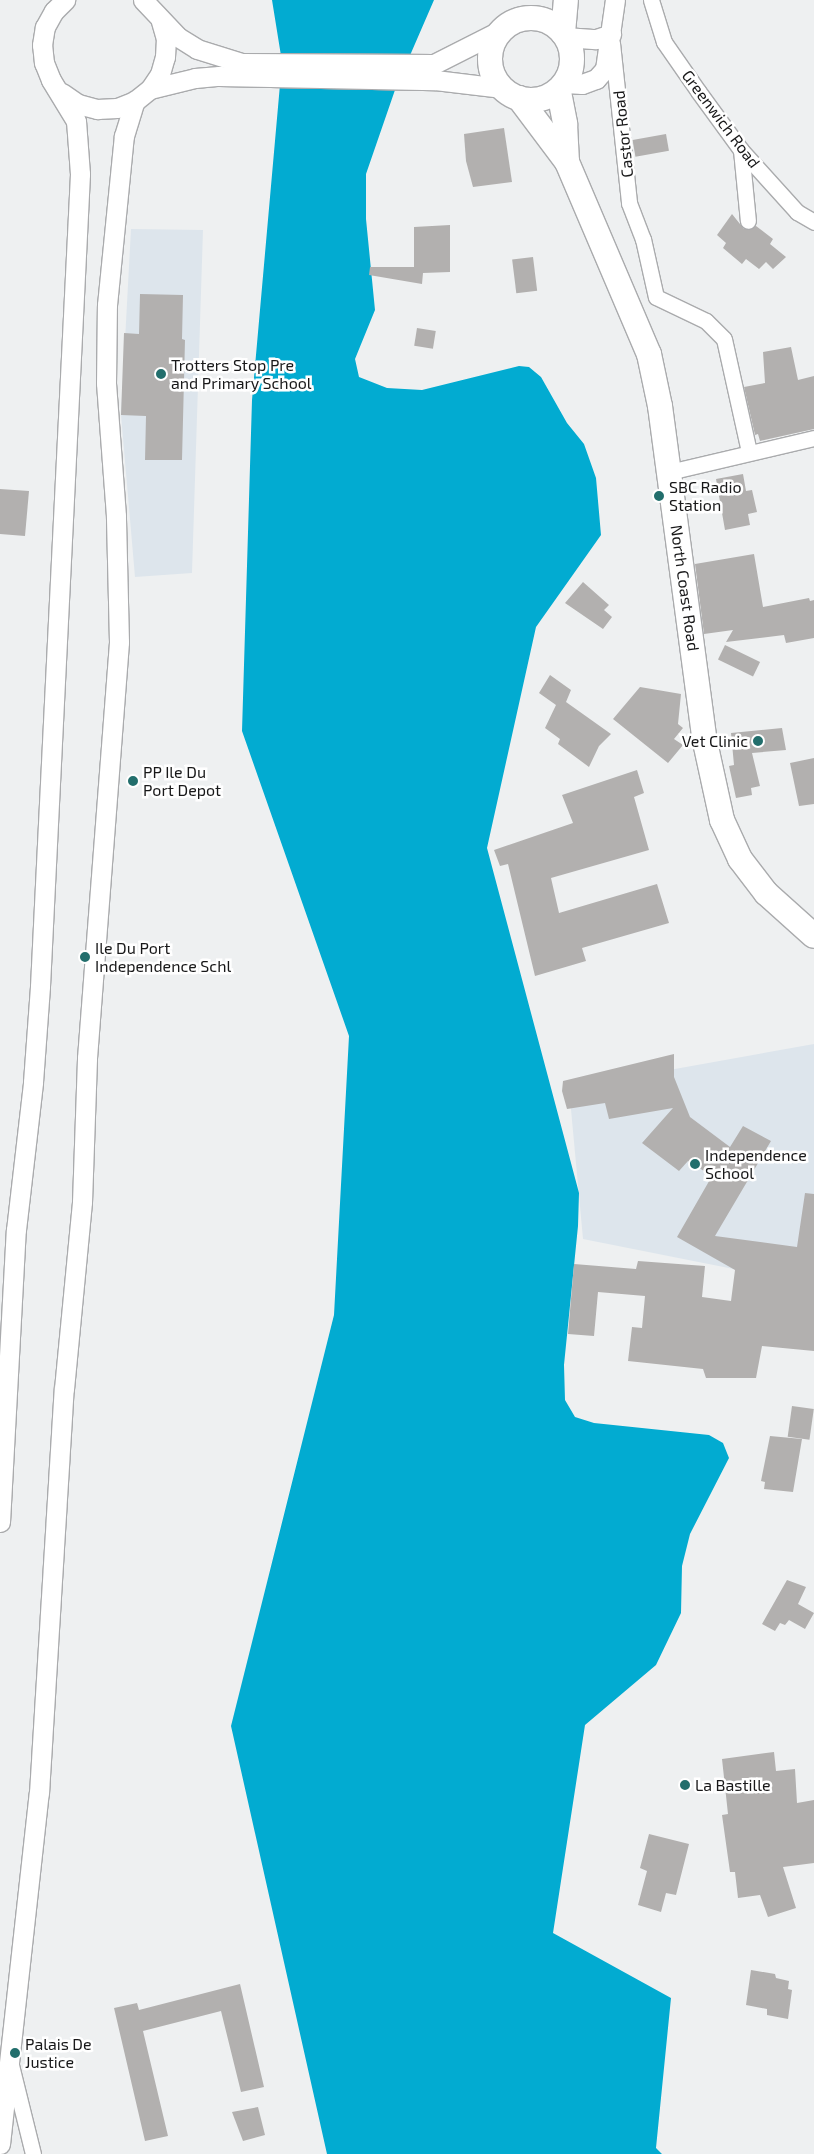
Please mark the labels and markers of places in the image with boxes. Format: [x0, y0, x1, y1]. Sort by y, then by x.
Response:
place label: Trotters Stop Pre and Primary School [171, 355, 312, 393]
marker: Trotters Stop Pre and Primary School [155, 368, 167, 380]
place label: SBC Radio Station [669, 477, 741, 515]
marker: SBC Radio Station [653, 490, 665, 502]
place label: Vet Clinic [682, 731, 748, 751]
marker: Vet Clinic [752, 735, 764, 747]
place label: PP Ile Du Port Depot [143, 762, 221, 800]
marker: PP Ile Du Port Depot [127, 775, 139, 787]
place label: Ile Du Port Independence Schl [95, 938, 231, 976]
marker: Ile Du Port Independence Schl [79, 951, 91, 963]
place label: Independence School [705, 1145, 807, 1183]
marker: Independence School [689, 1158, 701, 1170]
place label: La Bastille [695, 1775, 771, 1795]
marker: La Bastille [679, 1779, 691, 1791]
place label: Palais De Justice [25, 2034, 92, 2072]
marker: Palais De Justice [9, 2047, 21, 2059]

